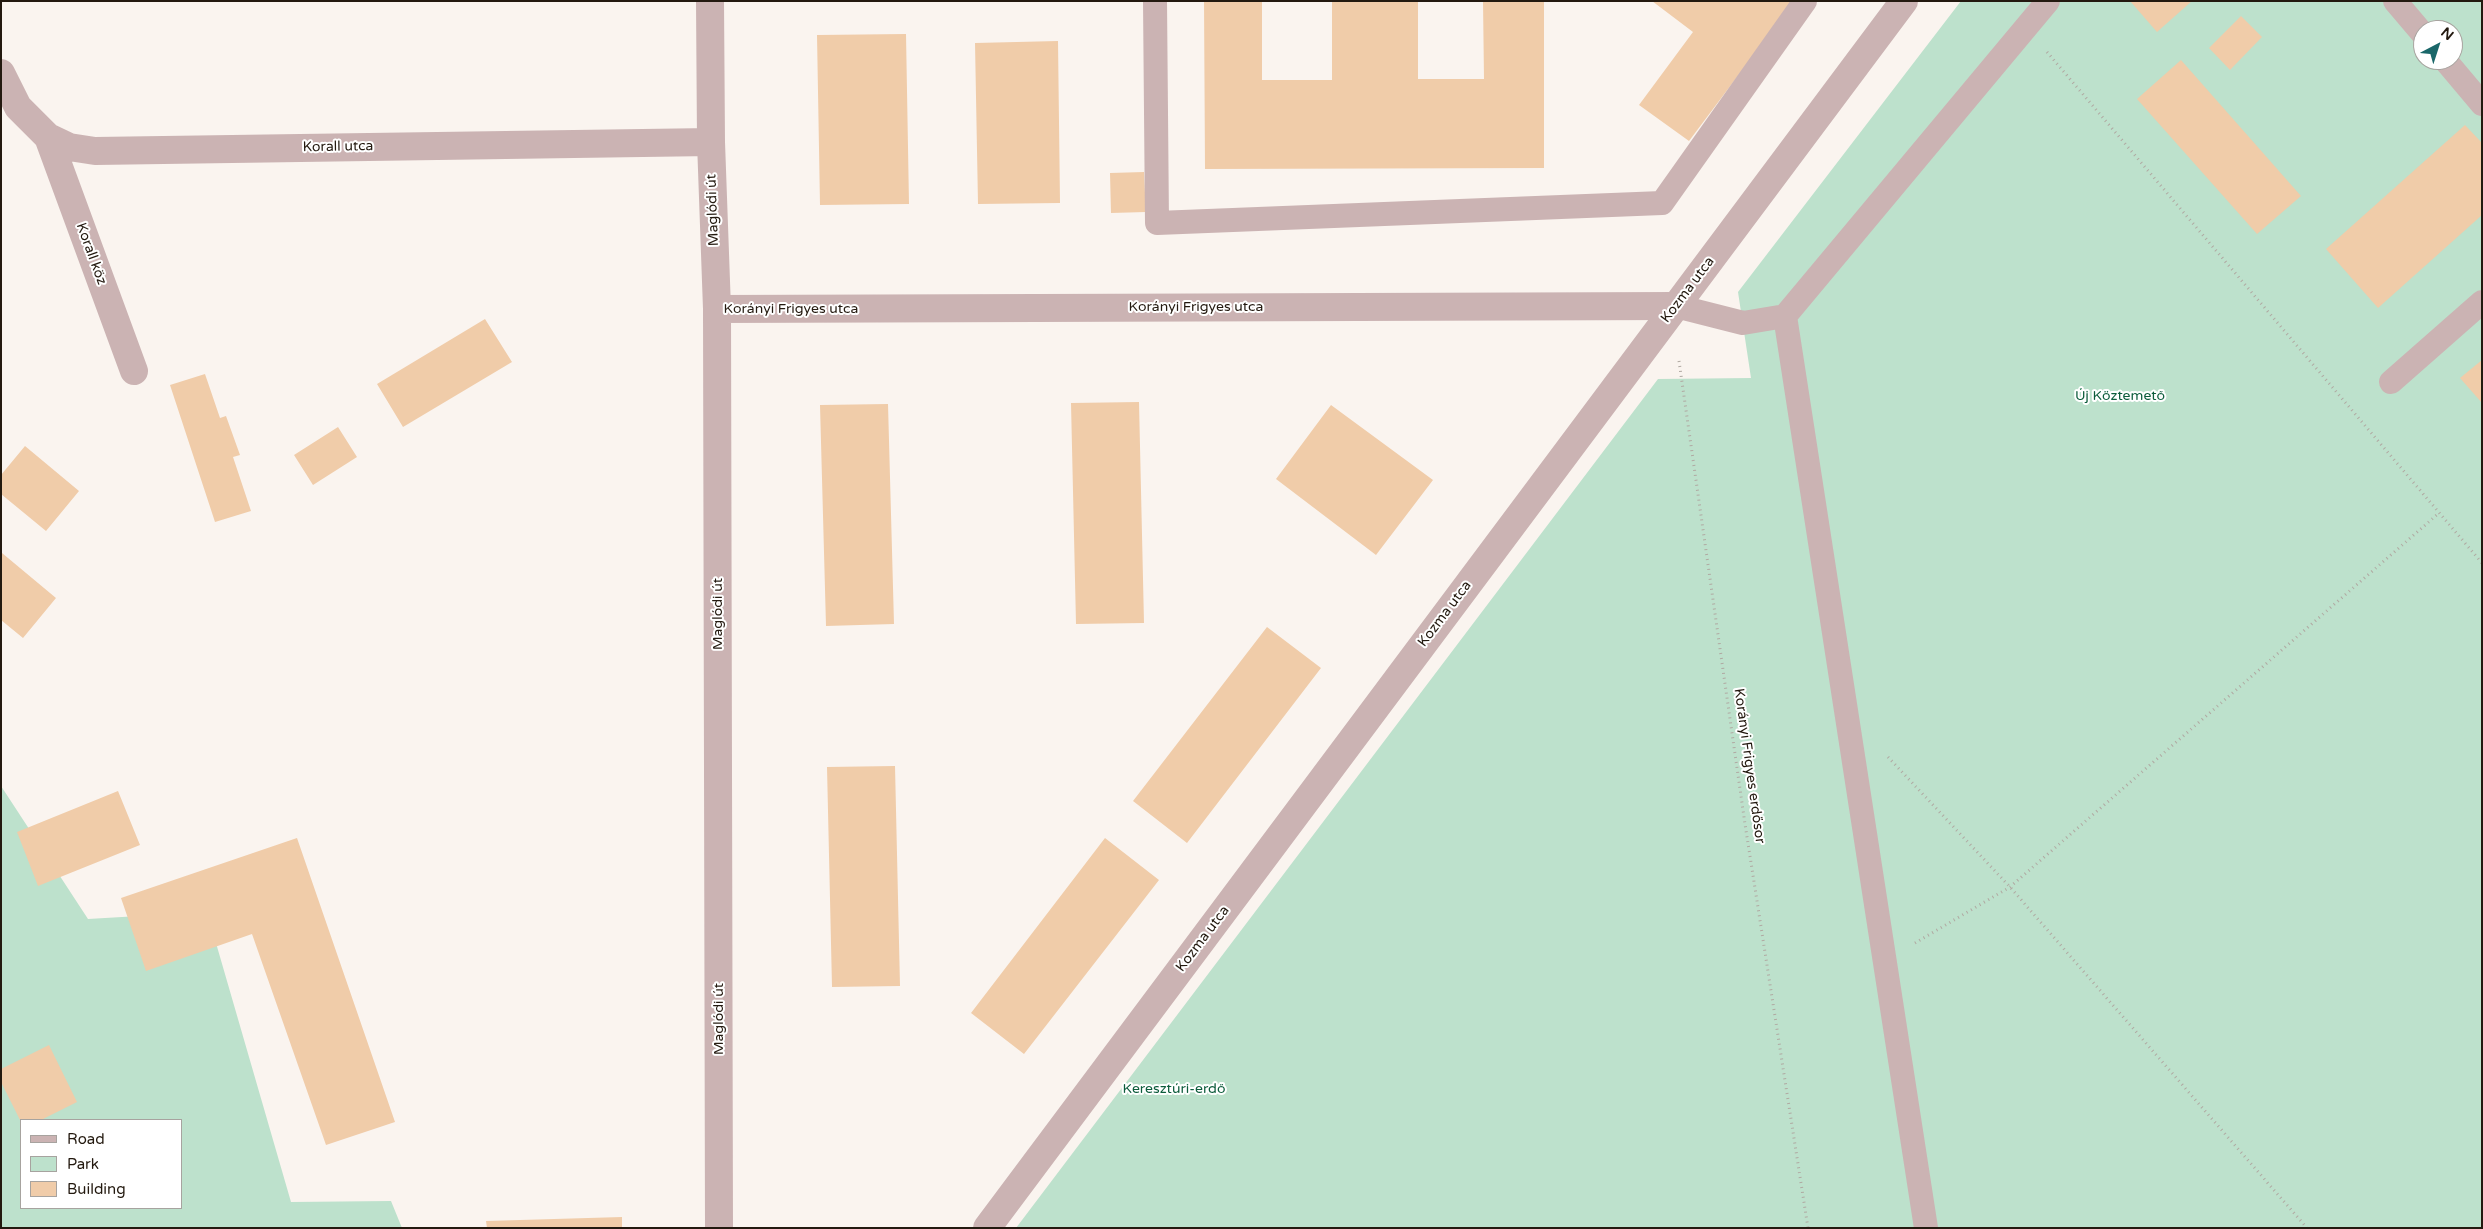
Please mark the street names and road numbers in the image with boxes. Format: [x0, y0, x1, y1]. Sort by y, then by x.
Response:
street label: Korall utca [302, 138, 374, 156]
street label: Maglódi út [703, 174, 723, 246]
street label: Korall köz [72, 221, 110, 287]
street label: Kozma utca [1658, 254, 1718, 326]
street label: Korányi Frigyes utca [1129, 299, 1263, 315]
street label: Korányi Frigyes utca [724, 301, 858, 317]
street label: Maglódi út [710, 578, 726, 650]
street label: Kozma utca [1415, 578, 1475, 650]
street label: Korányi Frigyes erdősor [1730, 687, 1768, 845]
street label: Kozma utca [1173, 903, 1233, 975]
street label: Maglódi út [711, 983, 727, 1055]

